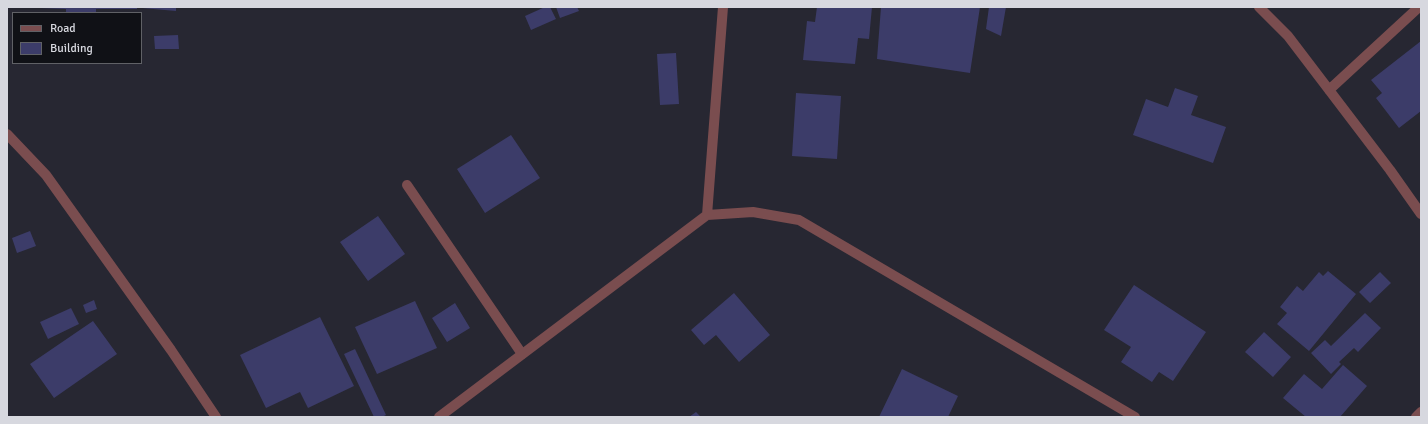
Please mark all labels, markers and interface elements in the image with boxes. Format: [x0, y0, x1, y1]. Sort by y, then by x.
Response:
legend [12, 12, 142, 64]
text: Road [50, 21, 76, 36]
text: Building [50, 41, 93, 56]

